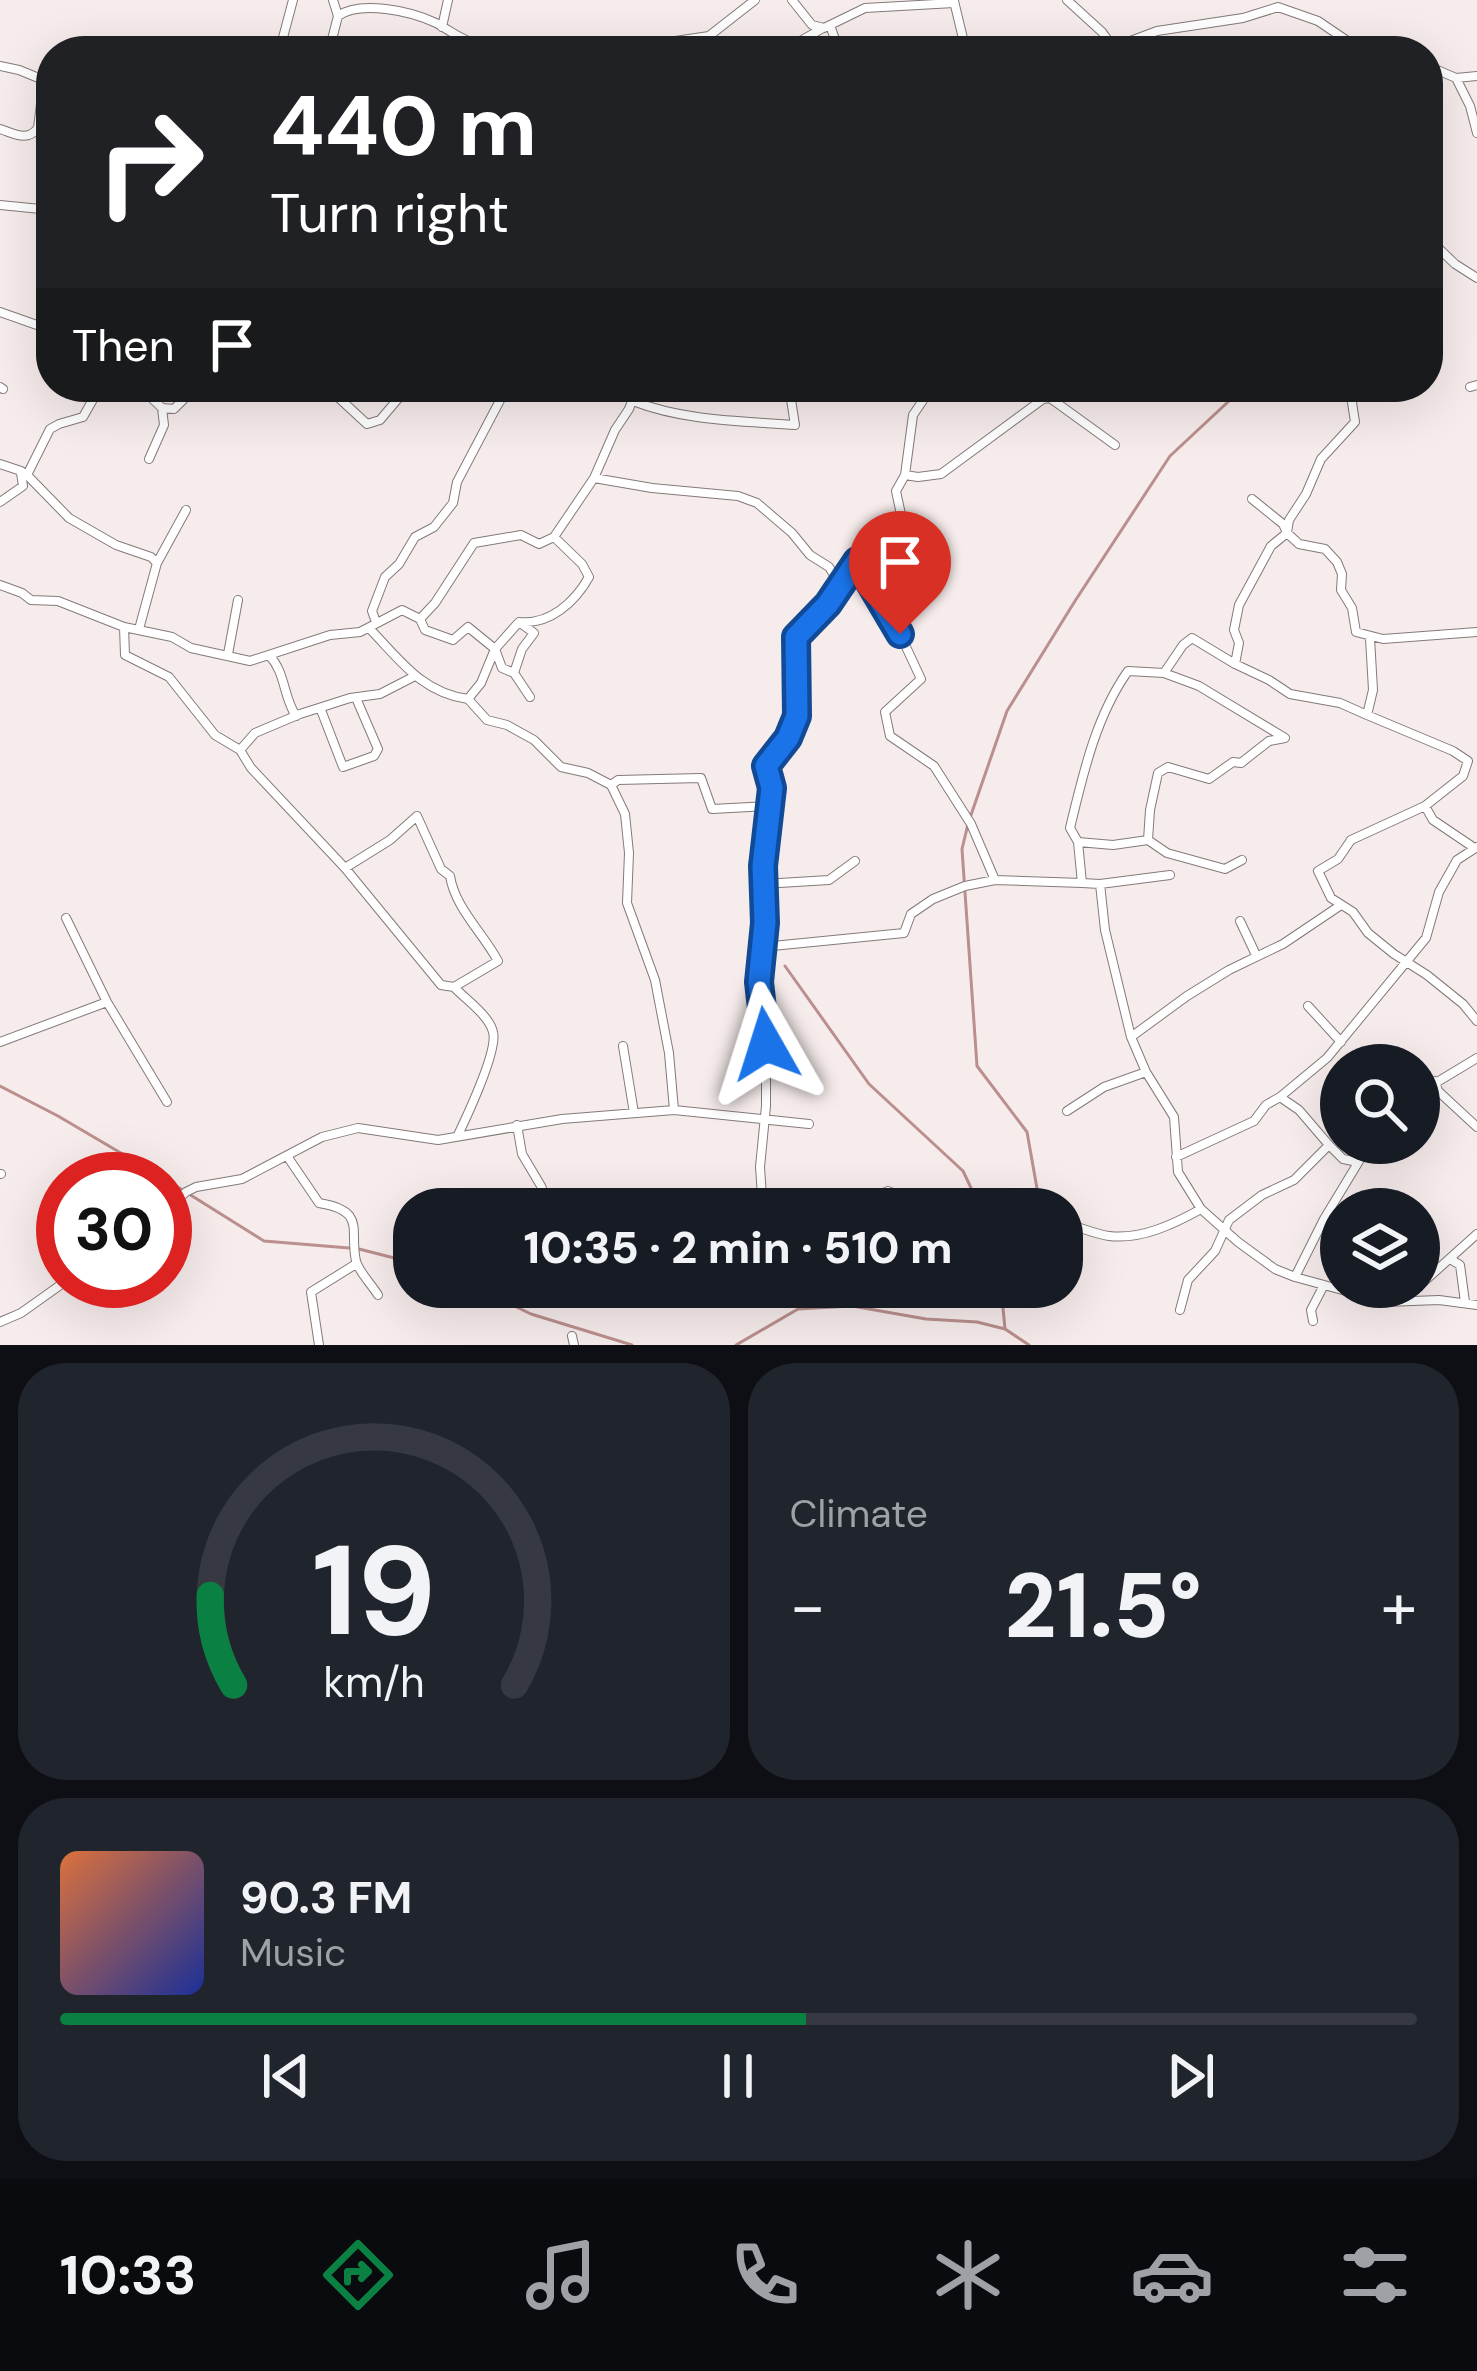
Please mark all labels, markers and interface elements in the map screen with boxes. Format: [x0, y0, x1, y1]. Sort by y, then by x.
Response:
text: 440 m [270, 72, 537, 181]
icon: right [72, 84, 228, 240]
text: Turn right [270, 178, 509, 249]
icon: arrive [199, 312, 265, 378]
text: Then [72, 316, 175, 375]
pin [849, 511, 951, 634]
icon: arrive [867, 529, 933, 595]
position arrow [703, 981, 829, 1107]
map controls [1320, 1044, 1440, 1308]
button: search [1320, 1044, 1440, 1164]
speed limit sign: 30 [36, 1152, 192, 1308]
button: layers [1320, 1188, 1440, 1308]
text: 10:35 · 2 min · 510 m [523, 1218, 953, 1277]
text: Climate [790, 1488, 928, 1539]
text: 19 [311, 1510, 436, 1673]
text: 21.5° [1005, 1548, 1202, 1665]
text: − [790, 1564, 826, 1649]
text: + [1381, 1564, 1417, 1649]
text: km/h [323, 1653, 424, 1709]
text: 90.3 FM [240, 1868, 412, 1927]
text: Music [240, 1927, 346, 1978]
icon: previous [253, 2043, 319, 2109]
icon: pause [705, 2043, 771, 2109]
icon: next [1158, 2043, 1224, 2109]
icon: directions [316, 2233, 400, 2317]
icon: music [519, 2233, 603, 2317]
icon: phone [723, 2233, 807, 2317]
icon: climate [926, 2233, 1010, 2317]
icon: car [1130, 2233, 1214, 2317]
icon: filters [1333, 2233, 1417, 2317]
text: 10:33 [60, 2240, 196, 2311]

